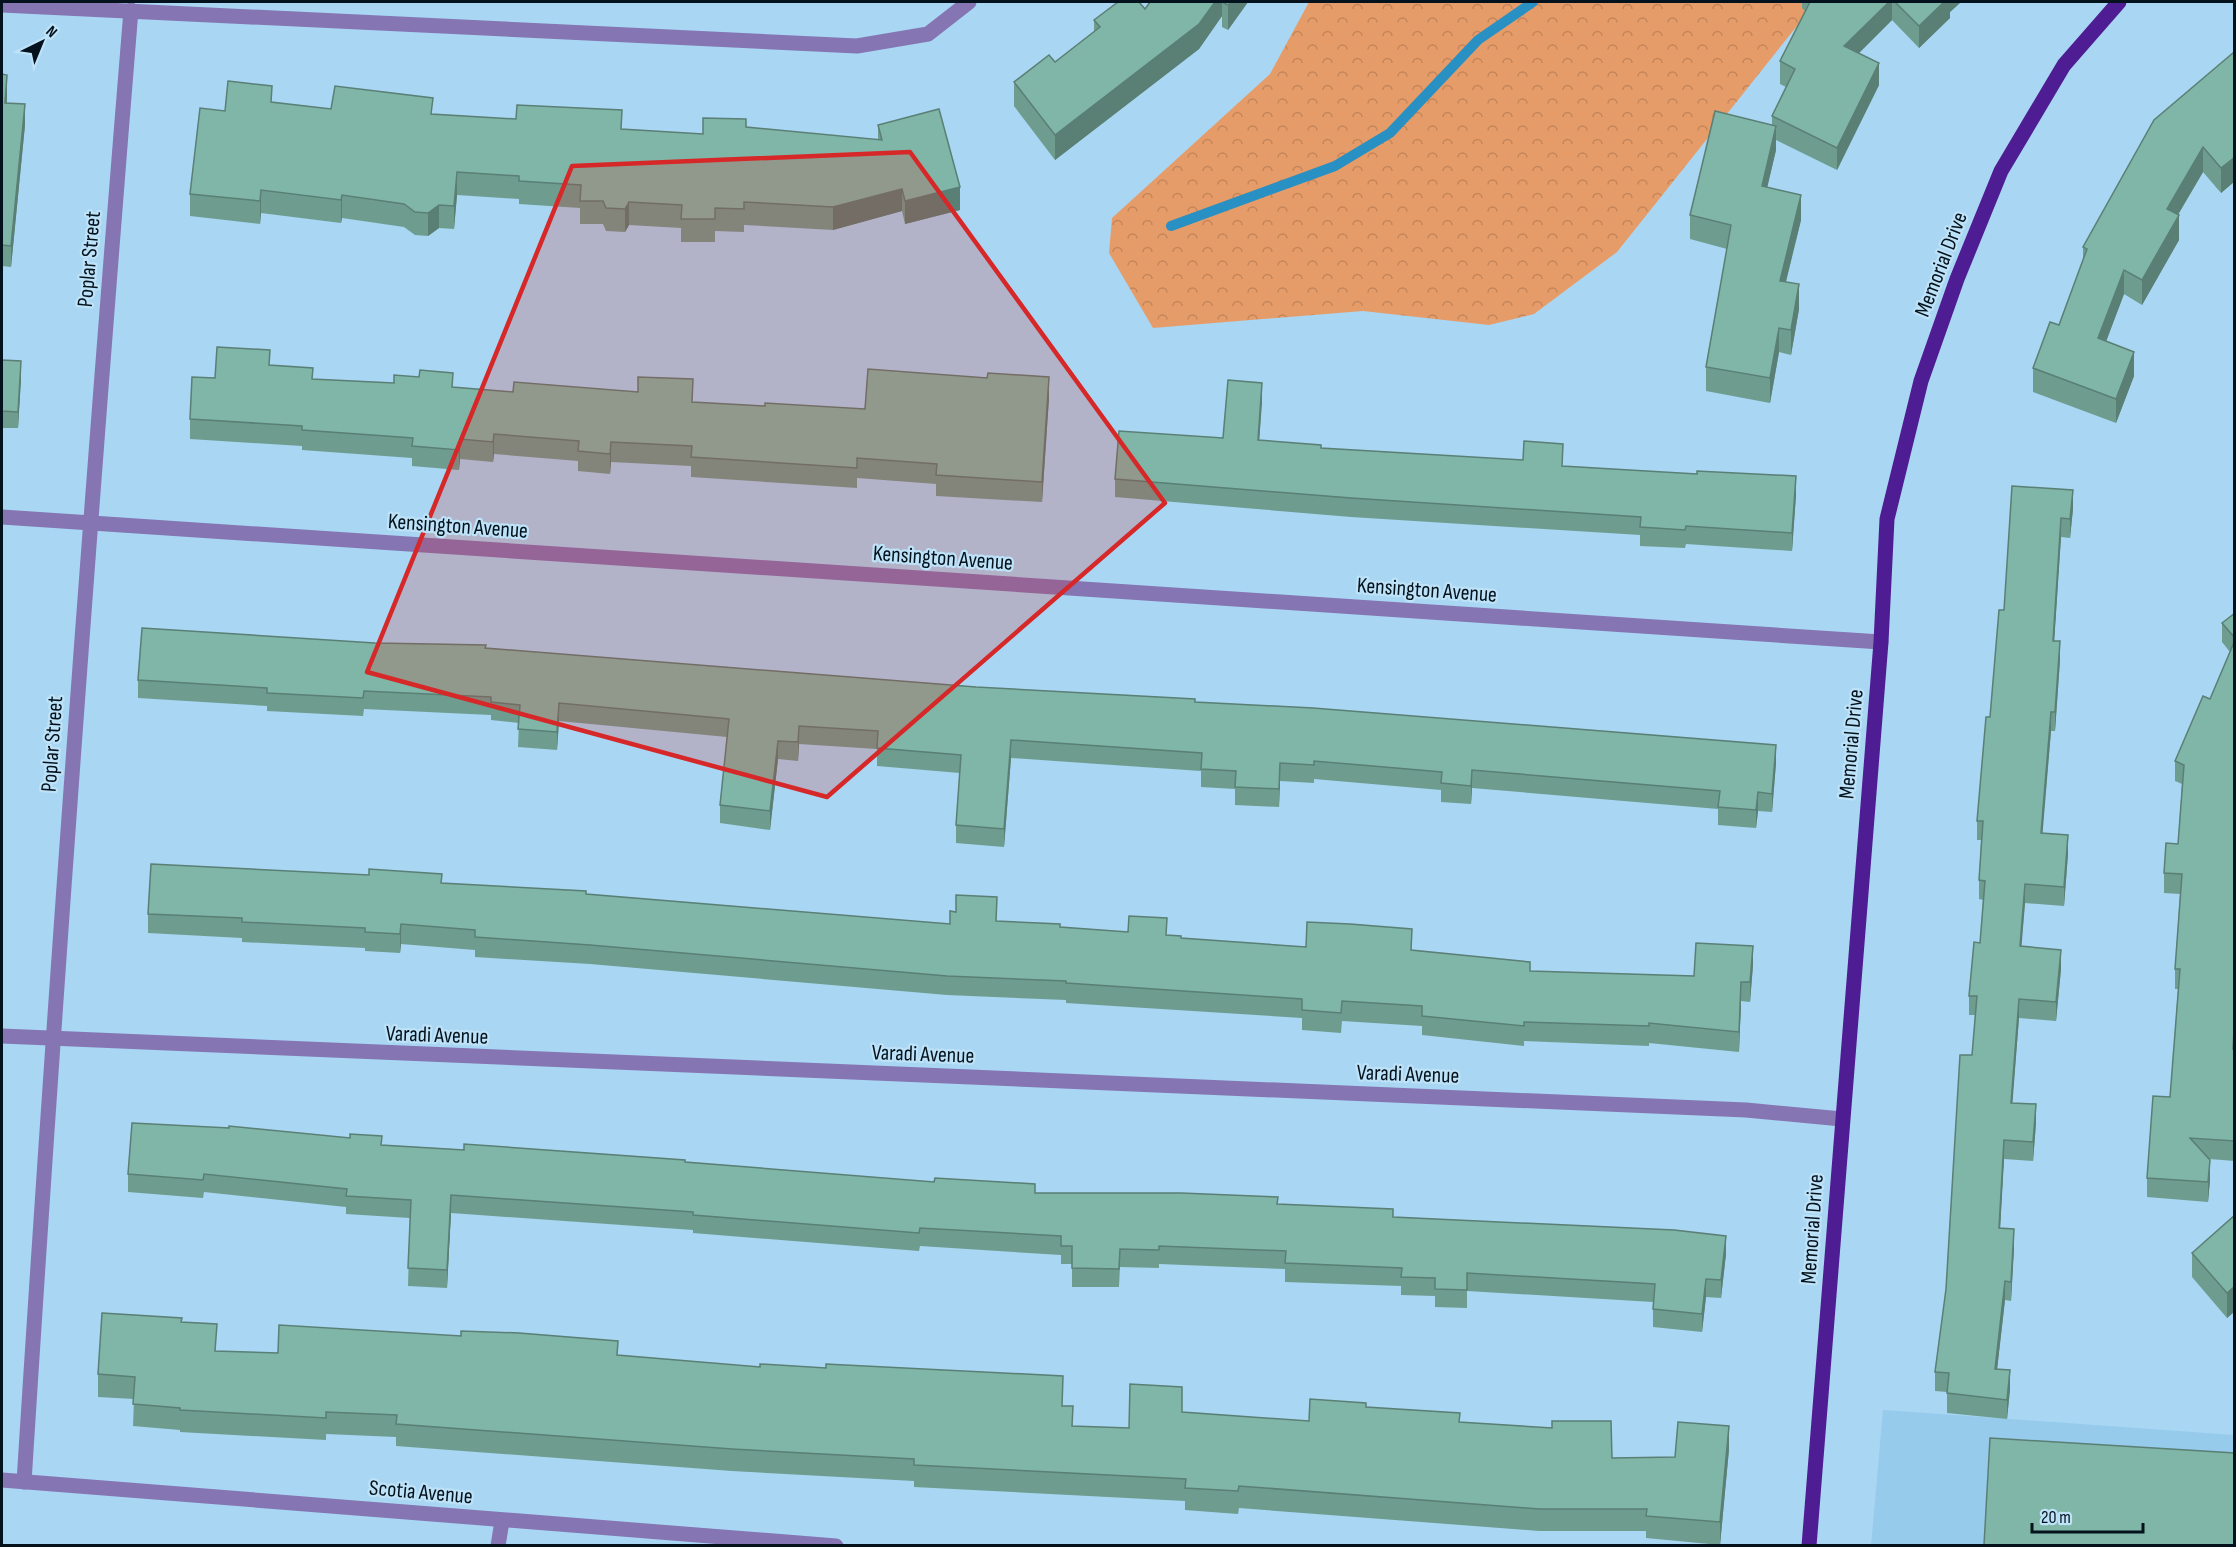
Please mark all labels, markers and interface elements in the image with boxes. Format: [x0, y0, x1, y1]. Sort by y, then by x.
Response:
north arrow [12, 12, 72, 72]
text: N [42, 22, 61, 42]
street label: Memorial Drive [1909, 208, 1974, 321]
street label: Poplar Street [72, 210, 107, 308]
street label: Kensington Avenue [387, 508, 529, 545]
street label: Kensington Avenue [872, 540, 1014, 577]
street label: Kensington Avenue [1356, 572, 1498, 609]
street label: Memorial Drive [1833, 688, 1870, 800]
street label: Poplar Street [36, 695, 69, 793]
street label: Varadi Avenue [385, 1020, 489, 1051]
street label: Varadi Avenue [871, 1039, 975, 1070]
street label: Varadi Avenue [1356, 1059, 1460, 1090]
street label: Memorial Drive [1795, 1173, 1830, 1285]
street label: Scotia Avenue [368, 1475, 474, 1510]
scale bar [2032, 1496, 2143, 1534]
text: 20 m [2041, 1507, 2071, 1528]

